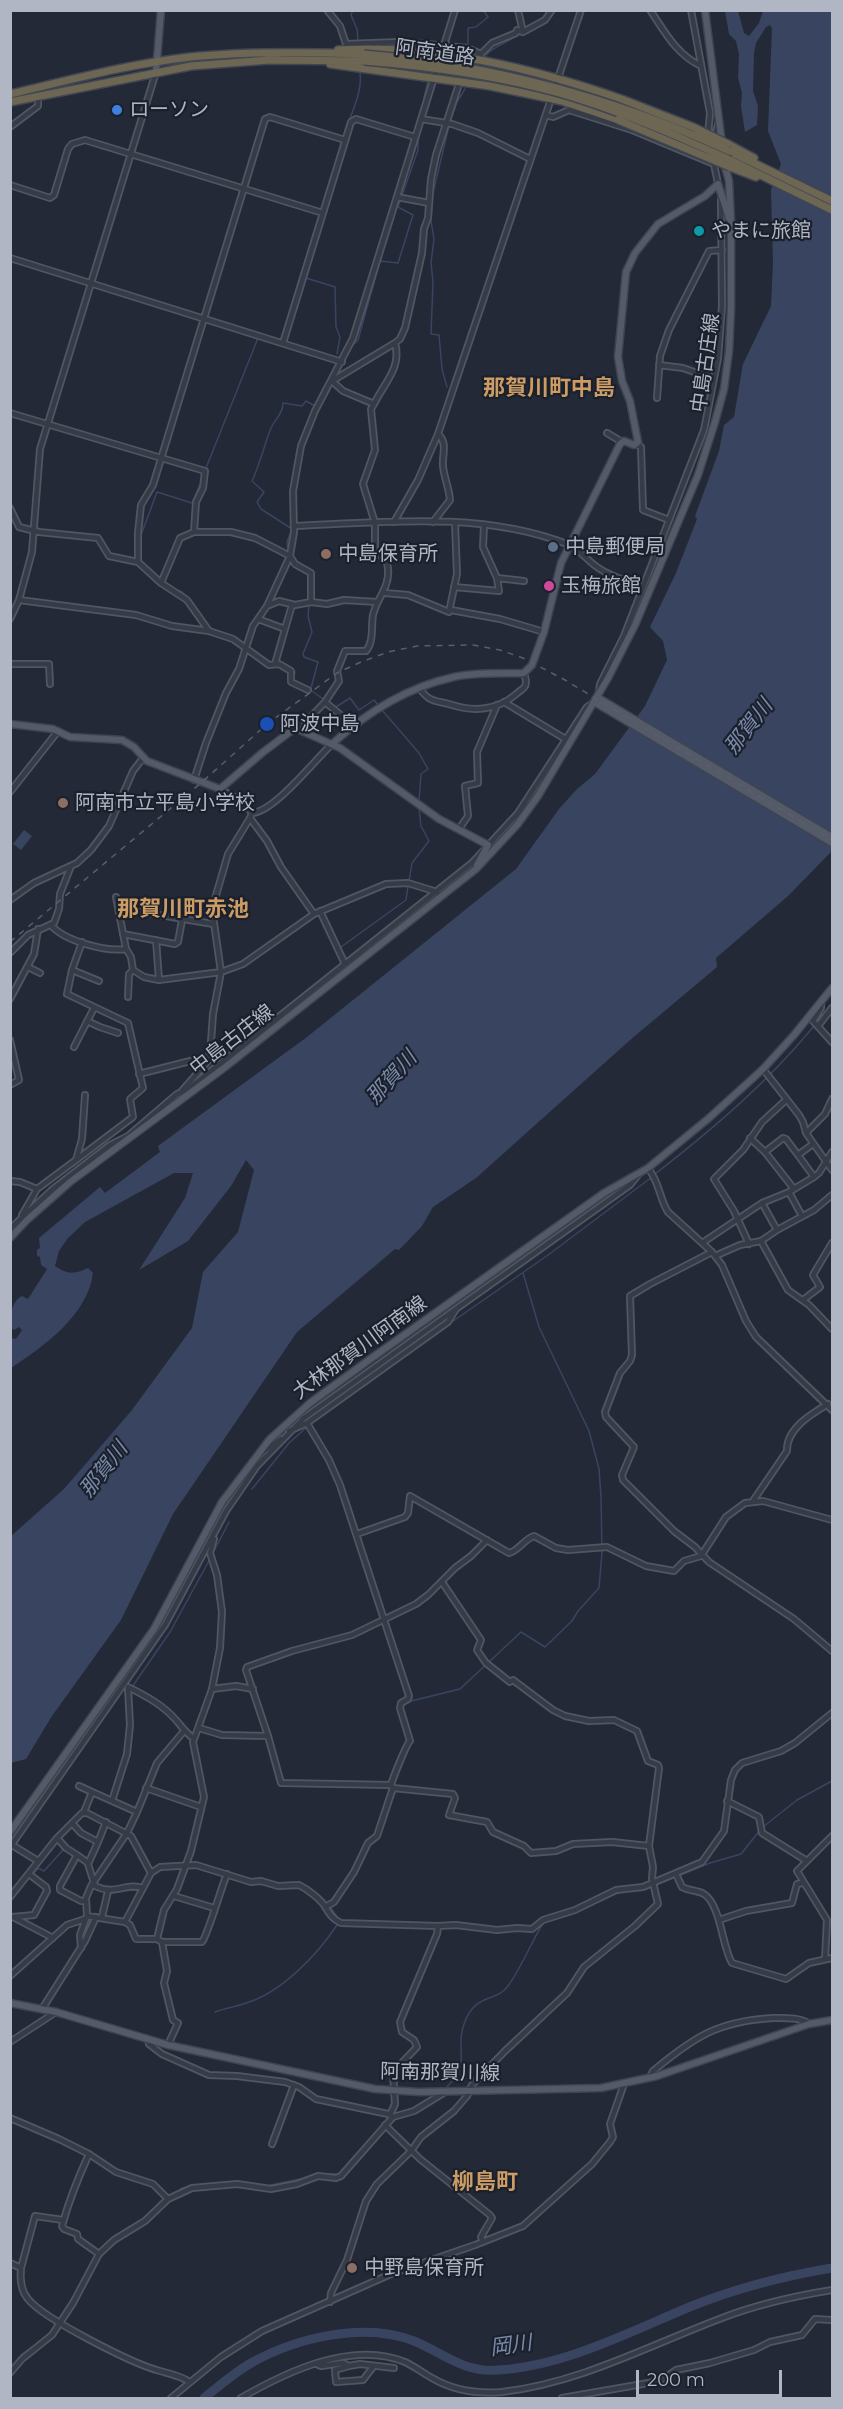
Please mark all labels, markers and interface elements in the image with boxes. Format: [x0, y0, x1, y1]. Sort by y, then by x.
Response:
street label: 阿南道路 [394, 36, 476, 70]
place label: ローソン [129, 98, 209, 122]
marker: ローソン [110, 103, 124, 117]
place label: やまに旅館 [711, 219, 811, 243]
marker: やまに旅館 [692, 224, 706, 238]
street label: 中島古庄線 [687, 312, 725, 414]
district label: 那賀川町中島 [483, 376, 615, 402]
place label: 中島郵便局 [565, 535, 665, 559]
marker: 中島郵便局 [546, 540, 560, 554]
place label: 中島保育所 [338, 542, 438, 566]
marker: 中島保育所 [319, 547, 333, 561]
place label: 玉梅旅館 [561, 574, 641, 598]
marker: 玉梅旅館 [542, 579, 556, 593]
water label: 那賀川 [720, 694, 778, 760]
place label: 阿波中島 [280, 712, 360, 736]
marker: 阿波中島 [258, 715, 276, 733]
place label: 阿南市立平島小学校 [75, 791, 255, 815]
marker: 阿南市立平島小学校 [56, 796, 70, 810]
district label: 那賀川町赤池 [117, 897, 249, 923]
street label: 中島古庄線 [185, 1000, 279, 1080]
water label: 那賀川 [362, 1046, 422, 1110]
street label: 大林那賀川阿南線 [288, 1291, 432, 1405]
water label: 那賀川 [75, 1437, 133, 1503]
street label: 阿南那賀川線 [380, 2060, 500, 2086]
district label: 柳島町 [452, 2170, 518, 2196]
place label: 中野島保育所 [364, 2256, 484, 2280]
marker: 中野島保育所 [345, 2261, 359, 2275]
water label: 岡川 [488, 2331, 534, 2361]
scale bar [639, 2358, 784, 2396]
text: 200 m [647, 2369, 705, 2391]

